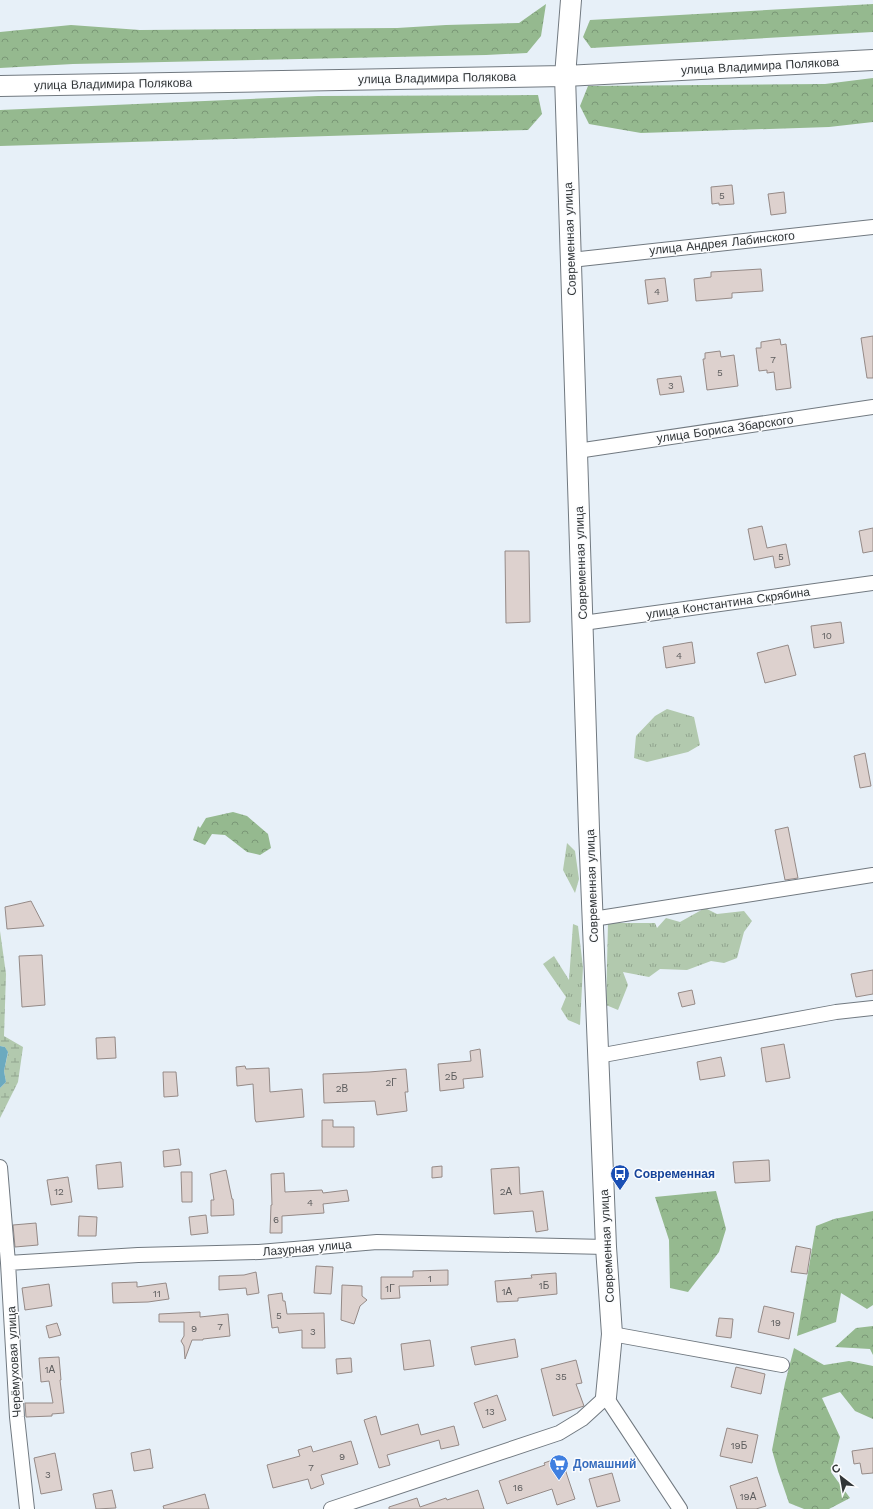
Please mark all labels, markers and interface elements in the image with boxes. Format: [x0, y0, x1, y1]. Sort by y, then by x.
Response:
street label: улица Владимира Полякова [681, 55, 840, 77]
street label: улица Владимира Полякова [358, 70, 517, 86]
street label: улица Владимира Полякова [34, 76, 193, 92]
street label: Современная улица [561, 182, 579, 296]
house number: 5 [719, 190, 725, 201]
street label: улица Андрея Лабинского [649, 228, 796, 258]
house number: 4 [654, 286, 660, 297]
house number: 7 [770, 354, 776, 365]
house number: 5 [717, 367, 723, 378]
house number: 3 [668, 380, 674, 391]
street label: улица Бориса Збарского [656, 412, 795, 446]
street label: Современная улица [572, 506, 590, 620]
house number: 5 [778, 551, 784, 562]
street label: улица Константина Скрябина [645, 585, 811, 621]
house number: 10 [822, 630, 832, 641]
house number: 4 [676, 650, 682, 661]
street label: Современная улица [583, 829, 601, 943]
house number: 2Б [445, 1071, 458, 1082]
house number: 2Г [385, 1077, 397, 1088]
house number: 2В [336, 1083, 349, 1094]
bus stop icon: Современная [609, 1163, 631, 1191]
place label: Современная [634, 1167, 715, 1181]
house number: 12 [54, 1186, 64, 1197]
house number: 2А [500, 1186, 513, 1197]
street label: Современная улица [597, 1189, 617, 1303]
house number: 4 [307, 1197, 313, 1208]
house number: 6 [273, 1214, 279, 1225]
street label: Лазурная улица [262, 1237, 352, 1259]
house number: 1 [428, 1273, 432, 1284]
house number: 1Б [539, 1280, 550, 1291]
house number: 1Г [385, 1283, 395, 1294]
house number: 1А [502, 1286, 513, 1297]
house number: 11 [153, 1288, 161, 1299]
street label: Черёмуховая улица [4, 1306, 24, 1418]
house number: 5 [276, 1310, 282, 1321]
house number: 19 [771, 1317, 781, 1328]
house number: 7 [217, 1321, 223, 1332]
house number: 9 [191, 1323, 197, 1334]
house number: 3 [310, 1326, 316, 1337]
house number: 1А [45, 1364, 56, 1375]
house number: 35 [555, 1371, 567, 1382]
house number: 13 [485, 1406, 495, 1417]
house number: 19Б [731, 1440, 748, 1451]
house number: 9 [339, 1451, 345, 1462]
supermarket icon: Домашний [548, 1453, 570, 1481]
place label: Домашний [573, 1457, 636, 1471]
north arrow [821, 1457, 861, 1497]
text: С [829, 1461, 843, 1476]
house number: 7 [308, 1462, 314, 1473]
house number: 3 [45, 1469, 51, 1480]
house number: 16 [513, 1482, 523, 1493]
house number: 19А [740, 1491, 757, 1502]

